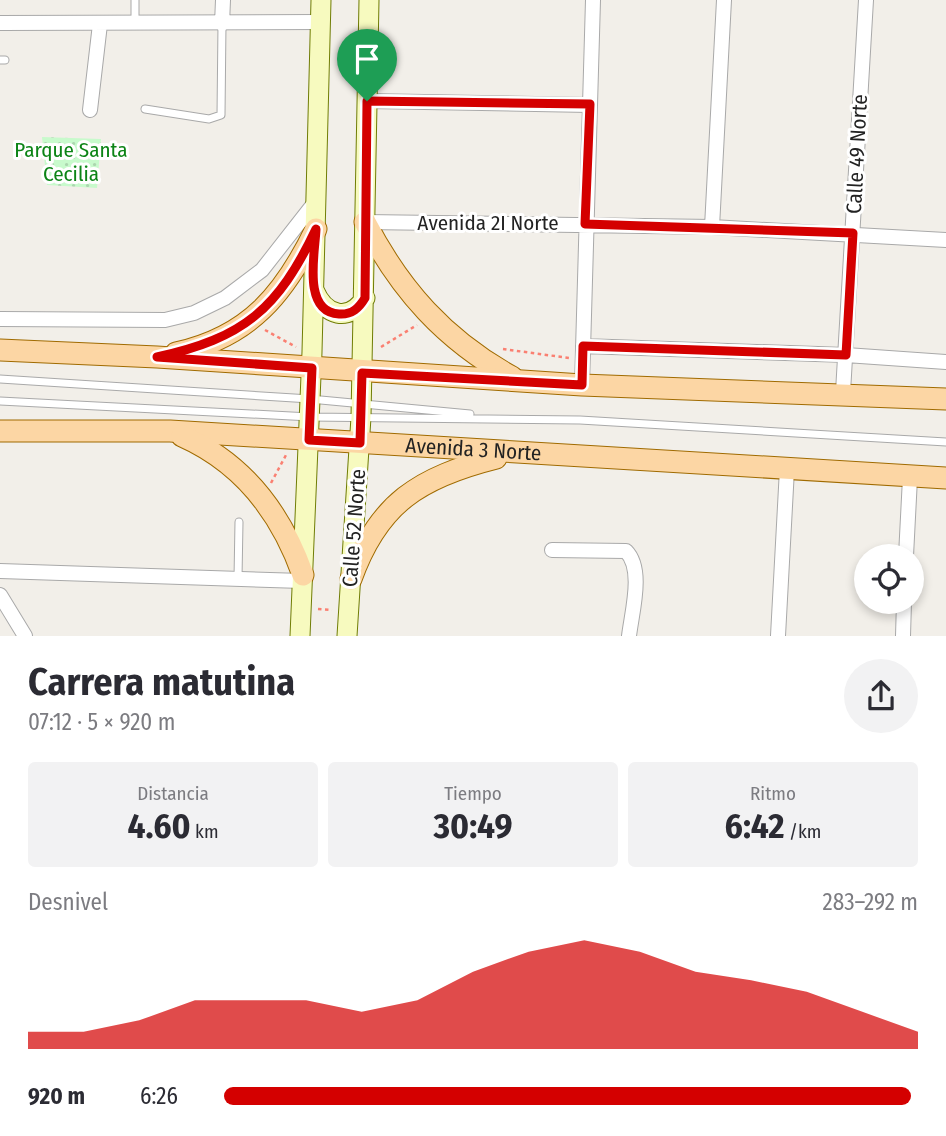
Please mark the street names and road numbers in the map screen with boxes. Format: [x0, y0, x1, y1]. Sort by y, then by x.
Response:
street label: Calle 49 Norte [841, 93, 873, 215]
street label: Avenida 2I Norte [417, 210, 559, 236]
street label: Avenida 3 Norte [405, 432, 542, 466]
street label: Calle 52 Norte [337, 468, 371, 588]

